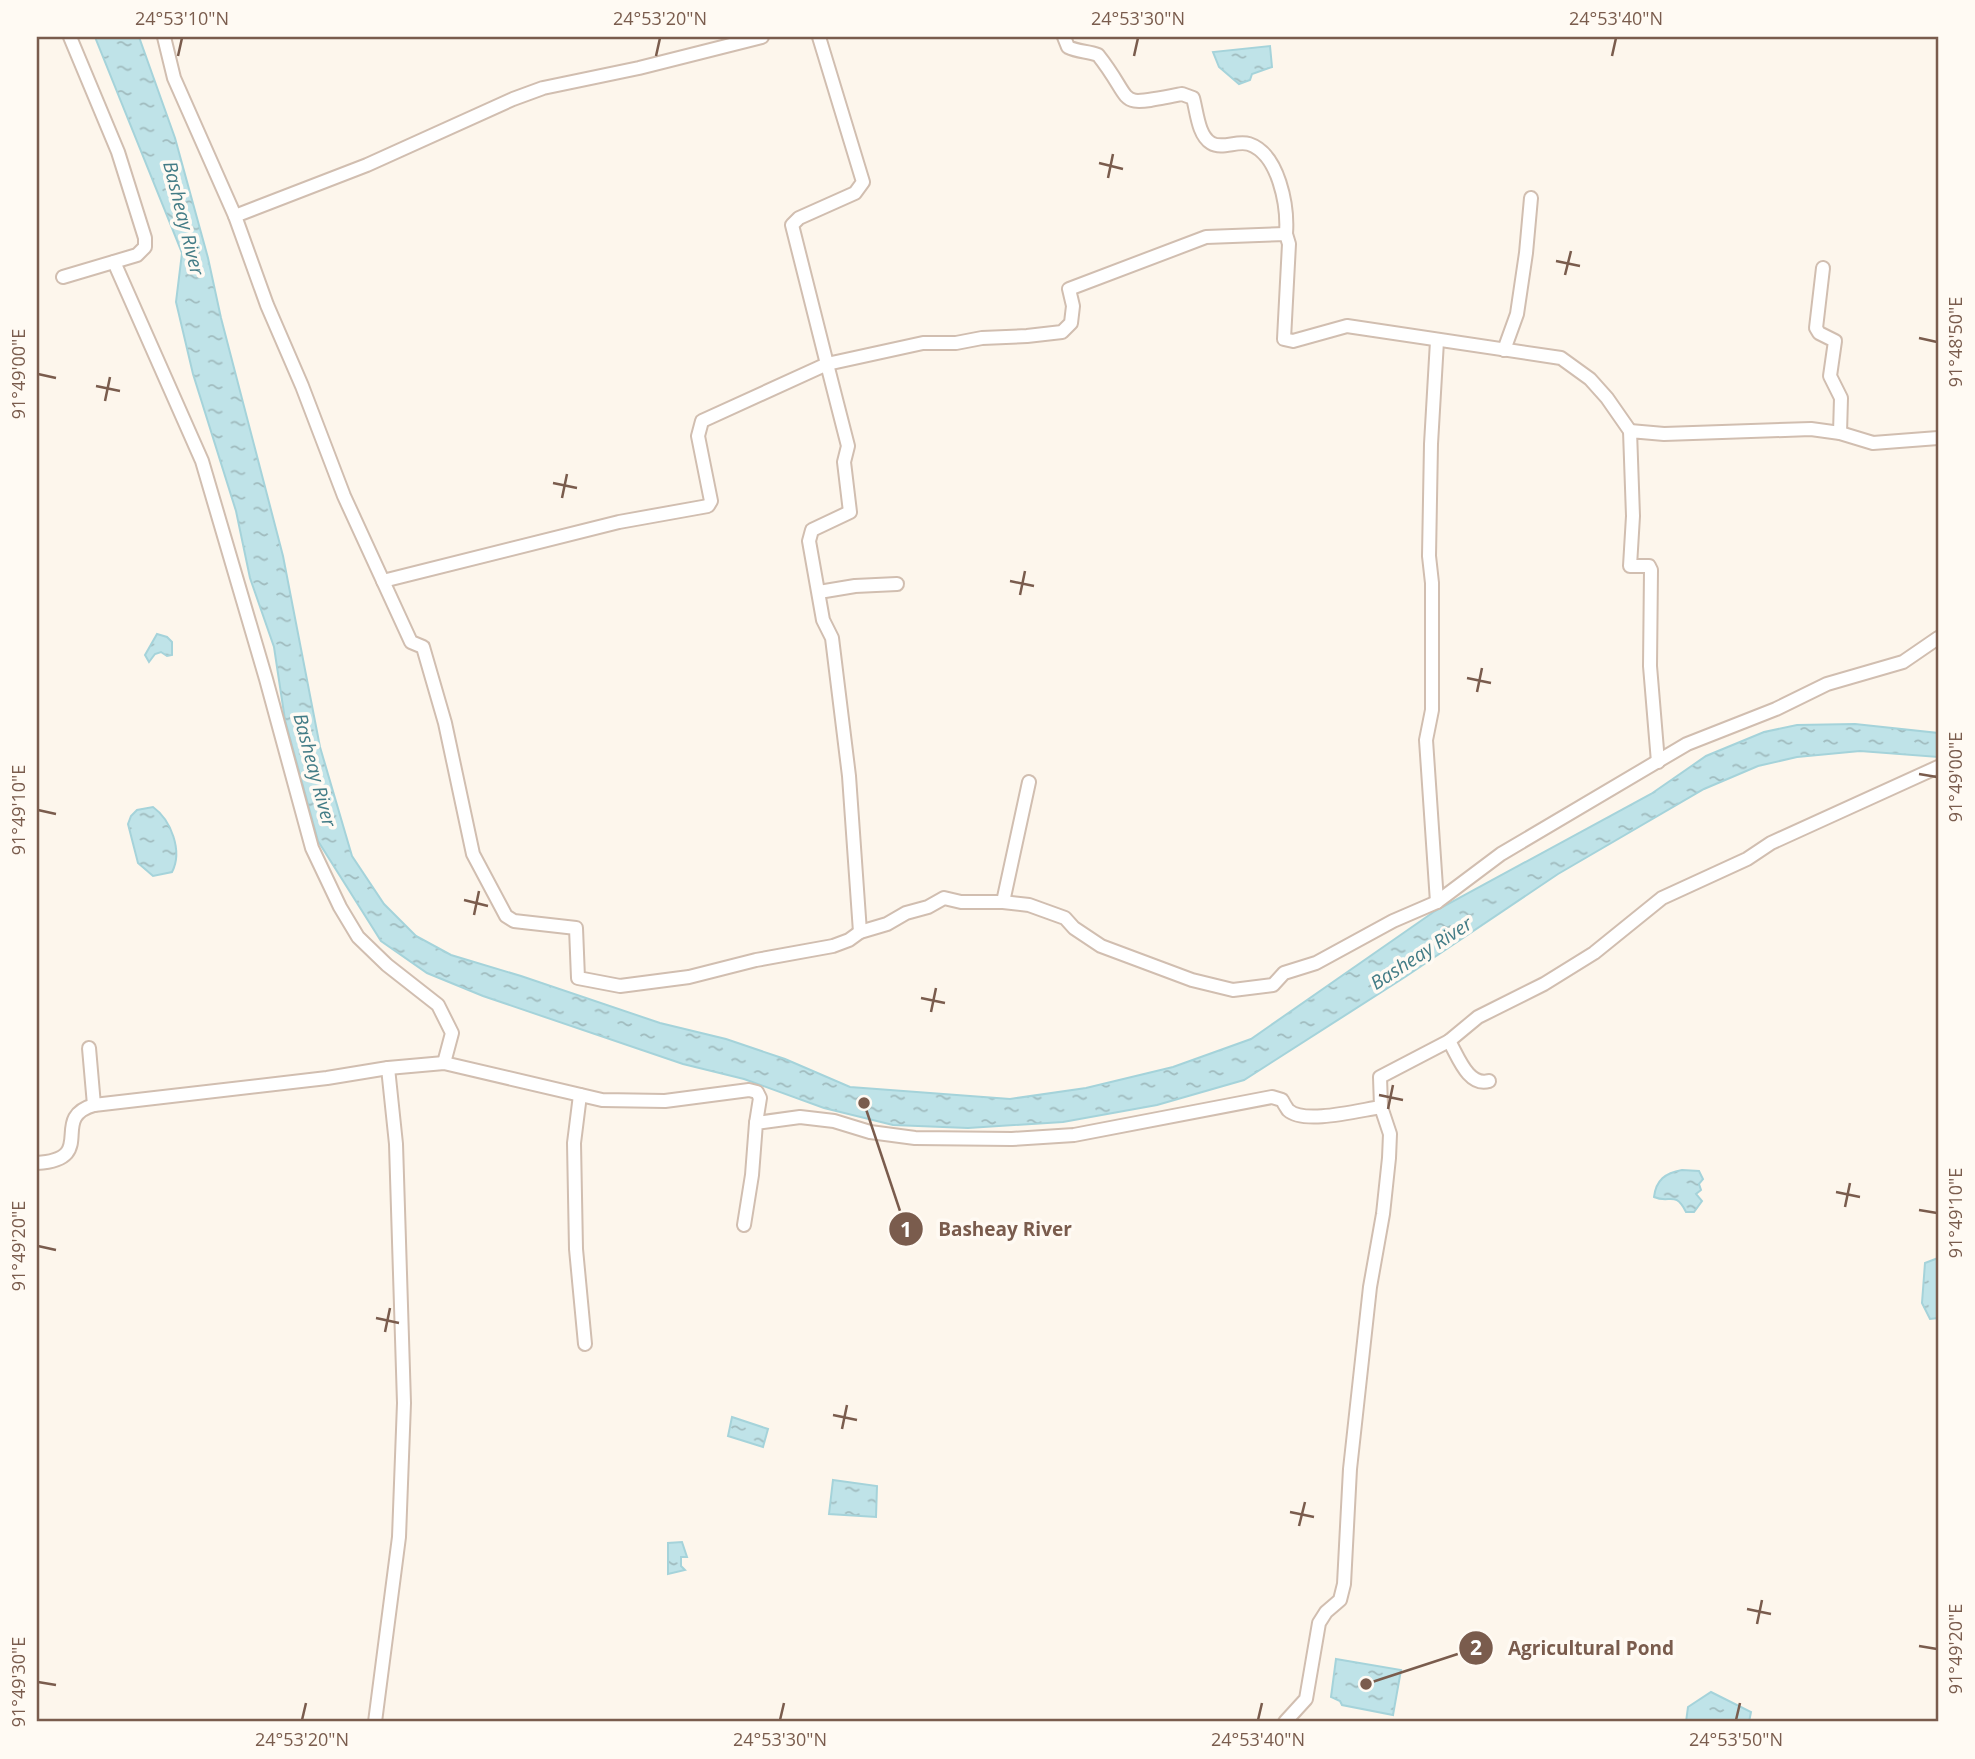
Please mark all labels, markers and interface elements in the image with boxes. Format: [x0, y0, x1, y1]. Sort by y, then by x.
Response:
text: 24°53'10"N [135, 6, 229, 30]
text: 24°53'20"N [613, 6, 707, 30]
text: 24°53'30"N [1091, 6, 1185, 30]
text: 24°53'40"N [1569, 6, 1663, 30]
water label: Basheay River [157, 158, 211, 279]
text: 91°48'50"E [1943, 297, 1967, 387]
text: 91°49'00"E [6, 329, 30, 419]
water label: Basheay River [287, 710, 343, 831]
text: 91°49'00"E [1943, 732, 1967, 822]
text: 91°49'10"E [6, 765, 30, 855]
water label: Basheay River [1365, 910, 1478, 996]
text: 91°49'10"E [1943, 1168, 1967, 1258]
text: 91°49'20"E [6, 1201, 30, 1291]
callout: Basheay River [889, 1209, 1086, 1249]
text: 1 [900, 1215, 912, 1243]
text: Basheay River [938, 1216, 1072, 1242]
text: 91°49'20"E [1943, 1604, 1967, 1694]
callout: Agricultural Pond [1459, 1628, 1688, 1668]
text: 2 [1470, 1633, 1482, 1661]
text: Agricultural Pond [1508, 1635, 1674, 1661]
text: 91°49'30"E [6, 1637, 30, 1727]
text: 24°53'20"N [255, 1727, 349, 1751]
text: 24°53'30"N [733, 1727, 827, 1751]
text: 24°53'40"N [1211, 1727, 1305, 1751]
text: 24°53'50"N [1689, 1727, 1783, 1751]

